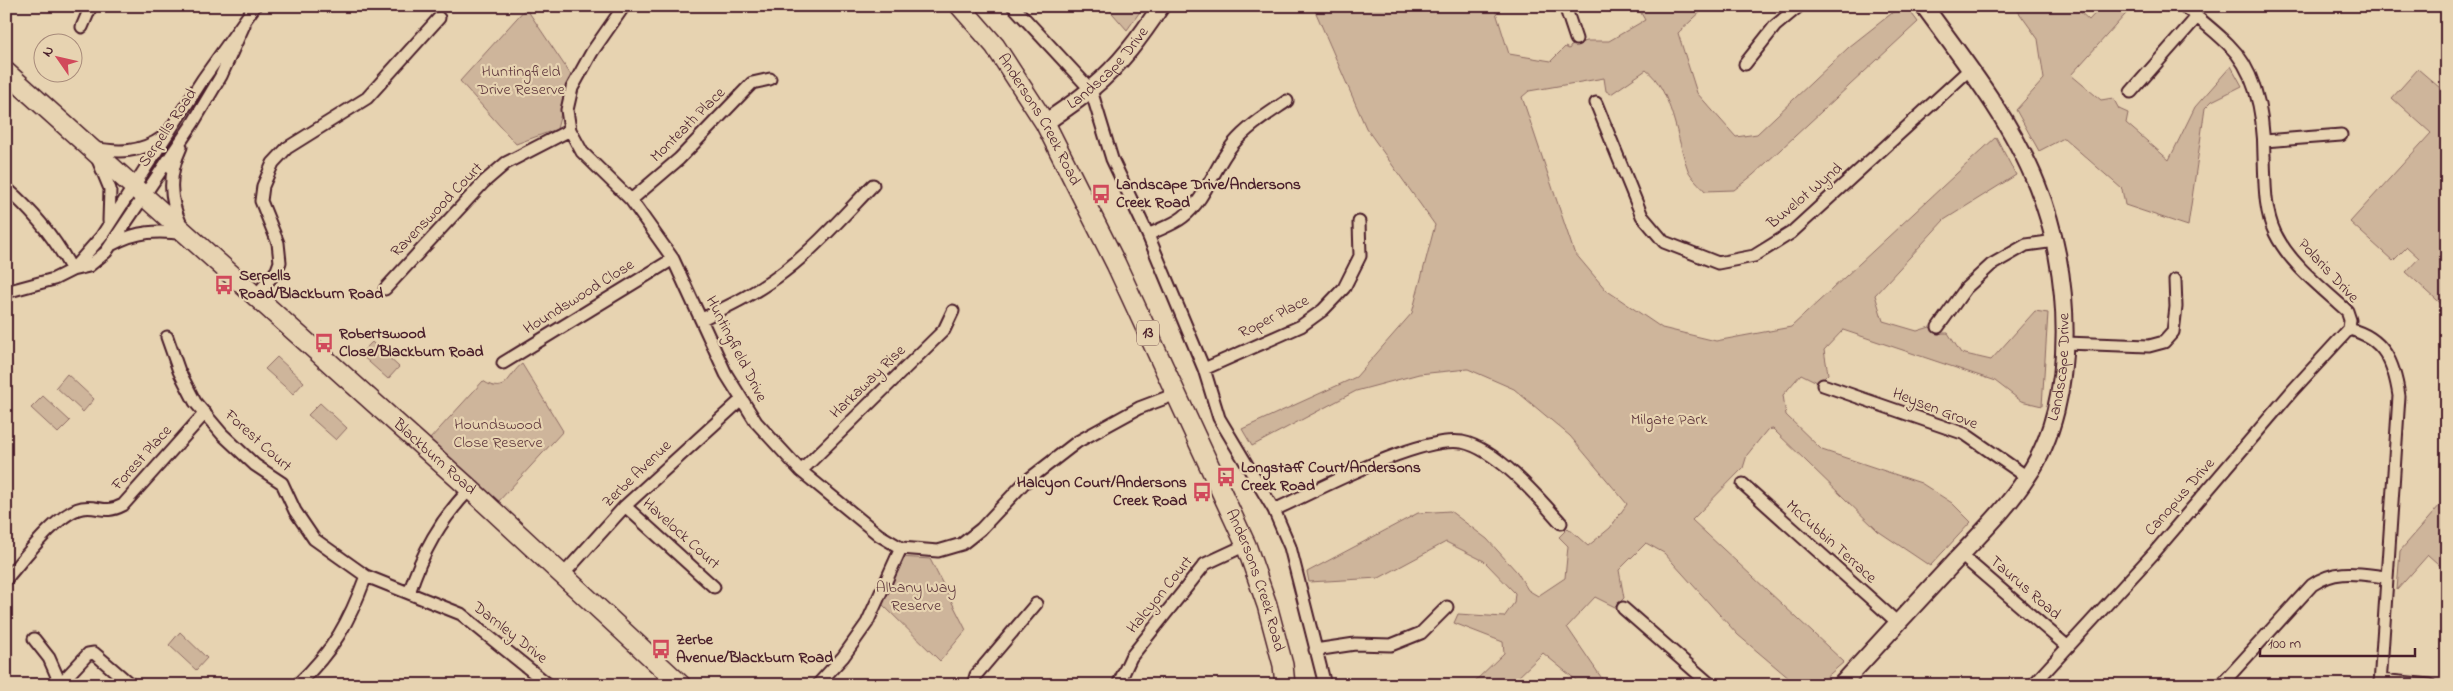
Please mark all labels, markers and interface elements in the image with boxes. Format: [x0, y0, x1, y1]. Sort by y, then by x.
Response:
street label: Landscape Drive [1062, 21, 1155, 116]
north arrow [32, 32, 82, 82]
text: N [37, 42, 60, 61]
street label: Andersons Creek Road [991, 49, 1087, 190]
park label: Huntingfield Drive Reserve [476, 60, 566, 102]
street label: Monteath Place [645, 81, 732, 168]
street label: Serpells Road [133, 84, 203, 172]
street label: Ravenswood Court [385, 157, 489, 263]
street label: Buvelot Wynd [1761, 157, 1848, 235]
place label: Landscape Drive/Andersons Creek Road [1116, 173, 1301, 215]
bus stop icon: Landscape Drive/Andersons Creek Road [1090, 183, 1112, 205]
street label: Polaris Drive [2292, 233, 2365, 309]
street label: Houndswood Close [519, 253, 640, 341]
place label: Serpells Road/Blackburn Road [238, 264, 383, 306]
bus stop icon: Serpells Road/Blackburn Road [213, 274, 235, 296]
street label: Roper Place [1235, 289, 1314, 345]
street label: Huntingfield Drive [699, 292, 773, 407]
street label: Landscape Drive [2041, 312, 2077, 424]
road number: 13 [1137, 320, 1159, 346]
place label: Robertswood Close/Blackburn Road [338, 322, 484, 364]
bus stop icon: Robertswood Close/Blackburn Road [313, 332, 335, 354]
street label: Harkaway Rise [825, 339, 912, 425]
street label: Heysen Grove [1889, 382, 1982, 437]
street label: Forest Court [218, 403, 297, 478]
park label: Milgate Park [1631, 408, 1708, 432]
street label: Blackburn Road [387, 412, 481, 501]
park label: Houndswood Close Reserve [453, 413, 543, 455]
street label: Forest Place [105, 419, 179, 497]
street label: Zerbe Avenue [597, 434, 678, 513]
street label: Canopus Drive [2139, 452, 2221, 541]
place label: Longstaff Court/Andersons Creek Road [1241, 456, 1421, 498]
bus stop icon: Longstaff Court/Andersons Creek Road [1215, 466, 1237, 488]
place label: Halcyon Court/Andersons Creek Road [1017, 471, 1187, 513]
bus stop icon: Halcyon Court/Andersons Creek Road [1191, 481, 1213, 503]
street label: Havelock Court [637, 492, 726, 576]
street label: McCubbin Terrace [1780, 495, 1882, 590]
street label: Andersons Creek Road [1219, 505, 1291, 654]
street label: Halcyon Court [1121, 550, 1199, 639]
street label: Taurus Road [1984, 550, 2066, 626]
park label: Albany Way Reserve [876, 576, 956, 618]
street label: Darnley Drive [467, 595, 553, 670]
scale bar [2260, 626, 2416, 658]
place label: Zerbe Avenue/Blackburn Road [676, 628, 833, 670]
text: 100 m [2268, 633, 2301, 655]
bus stop icon: Zerbe Avenue/Blackburn Road [650, 638, 672, 660]

